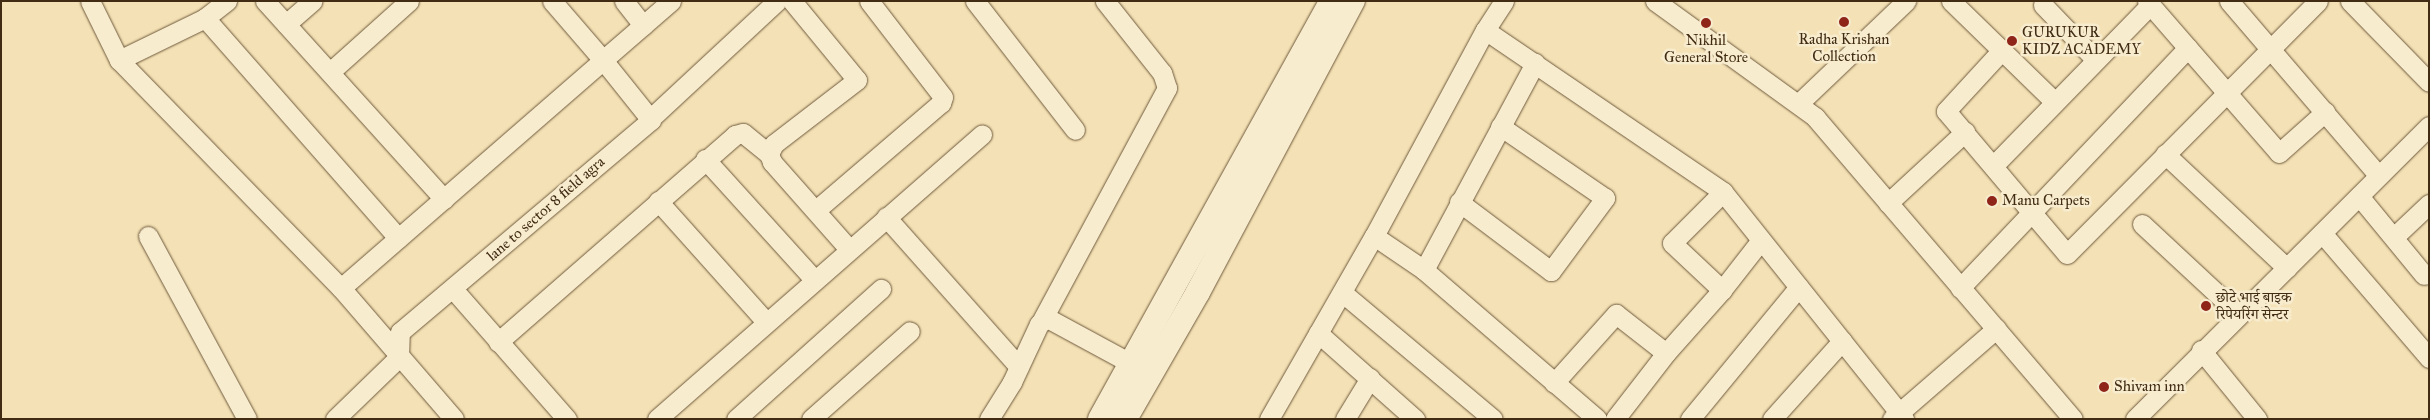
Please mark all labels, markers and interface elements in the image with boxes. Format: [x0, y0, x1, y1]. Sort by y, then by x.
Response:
marker: Radha Krishan Collection [1838, 16, 1850, 28]
marker: Nikhil General Store [1700, 17, 1712, 29]
place label: GURUKUR KIDZ ACADEMY [2022, 23, 2141, 58]
place label: Radha Krishan Collection [1799, 30, 1889, 65]
place label: Nikhil General Store [1664, 31, 1748, 66]
marker: GURUKUR KIDZ ACADEMY [2006, 35, 2018, 47]
street label: lane to sector 8 field agra [483, 153, 609, 265]
place label: Manu Carpets [2002, 192, 2090, 210]
marker: Manu Carpets [1986, 195, 1998, 207]
place label: छोटे भाई बाइक रिपेयरिंग सेन्टर [2216, 288, 2292, 323]
marker: छोटे भाई बाइक रिपेयरिंग सेन्टर [2200, 300, 2212, 312]
place label: Shivam inn [2114, 378, 2185, 396]
marker: Shivam inn [2098, 381, 2110, 393]

